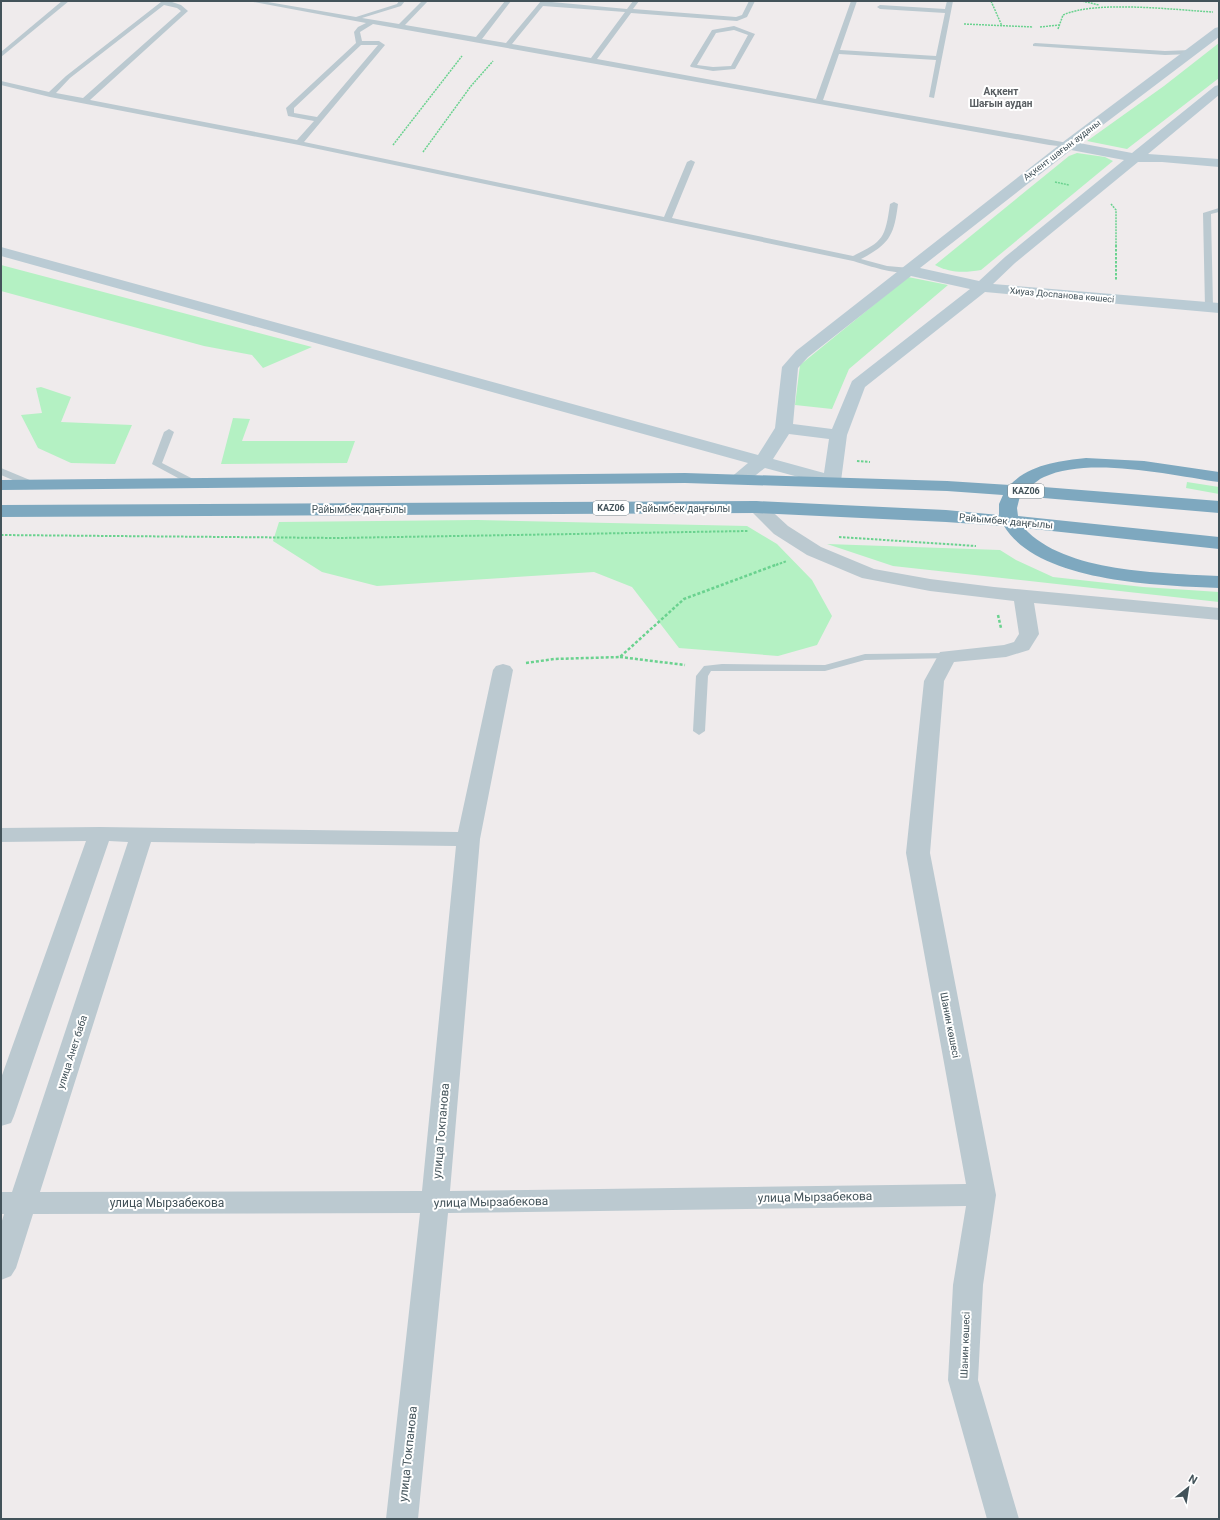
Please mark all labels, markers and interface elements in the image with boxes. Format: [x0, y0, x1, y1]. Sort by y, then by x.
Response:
district label: Ақкент Шағын аудан [970, 86, 1033, 109]
street label: Ақкент шағын ауданы [1021, 118, 1103, 182]
street label: Хиуаз Доспанова көшесі [1009, 285, 1115, 305]
road number: KАZ06 [1008, 484, 1044, 498]
road number: KАZ06 [593, 501, 629, 515]
street label: Райымбек даңғылы [636, 503, 730, 514]
street label: Райымбек даңғылы [312, 504, 406, 515]
street label: Райымбек даңғылы [958, 511, 1054, 531]
street label: Шанин көшесі [938, 991, 962, 1059]
street label: улица Анет баба [55, 1014, 89, 1090]
street label: улица Токпанова [430, 1082, 452, 1180]
street label: улица Мырзабекова [758, 1189, 872, 1205]
street label: улица Мырзабекова [434, 1194, 548, 1210]
street label: улица Мырзабекова [110, 1196, 224, 1210]
street label: Шанин көшесі [958, 1311, 972, 1379]
street label: улица Токпанова [396, 1405, 420, 1503]
north arrow [1168, 1468, 1208, 1508]
text: N [1186, 1472, 1200, 1487]

